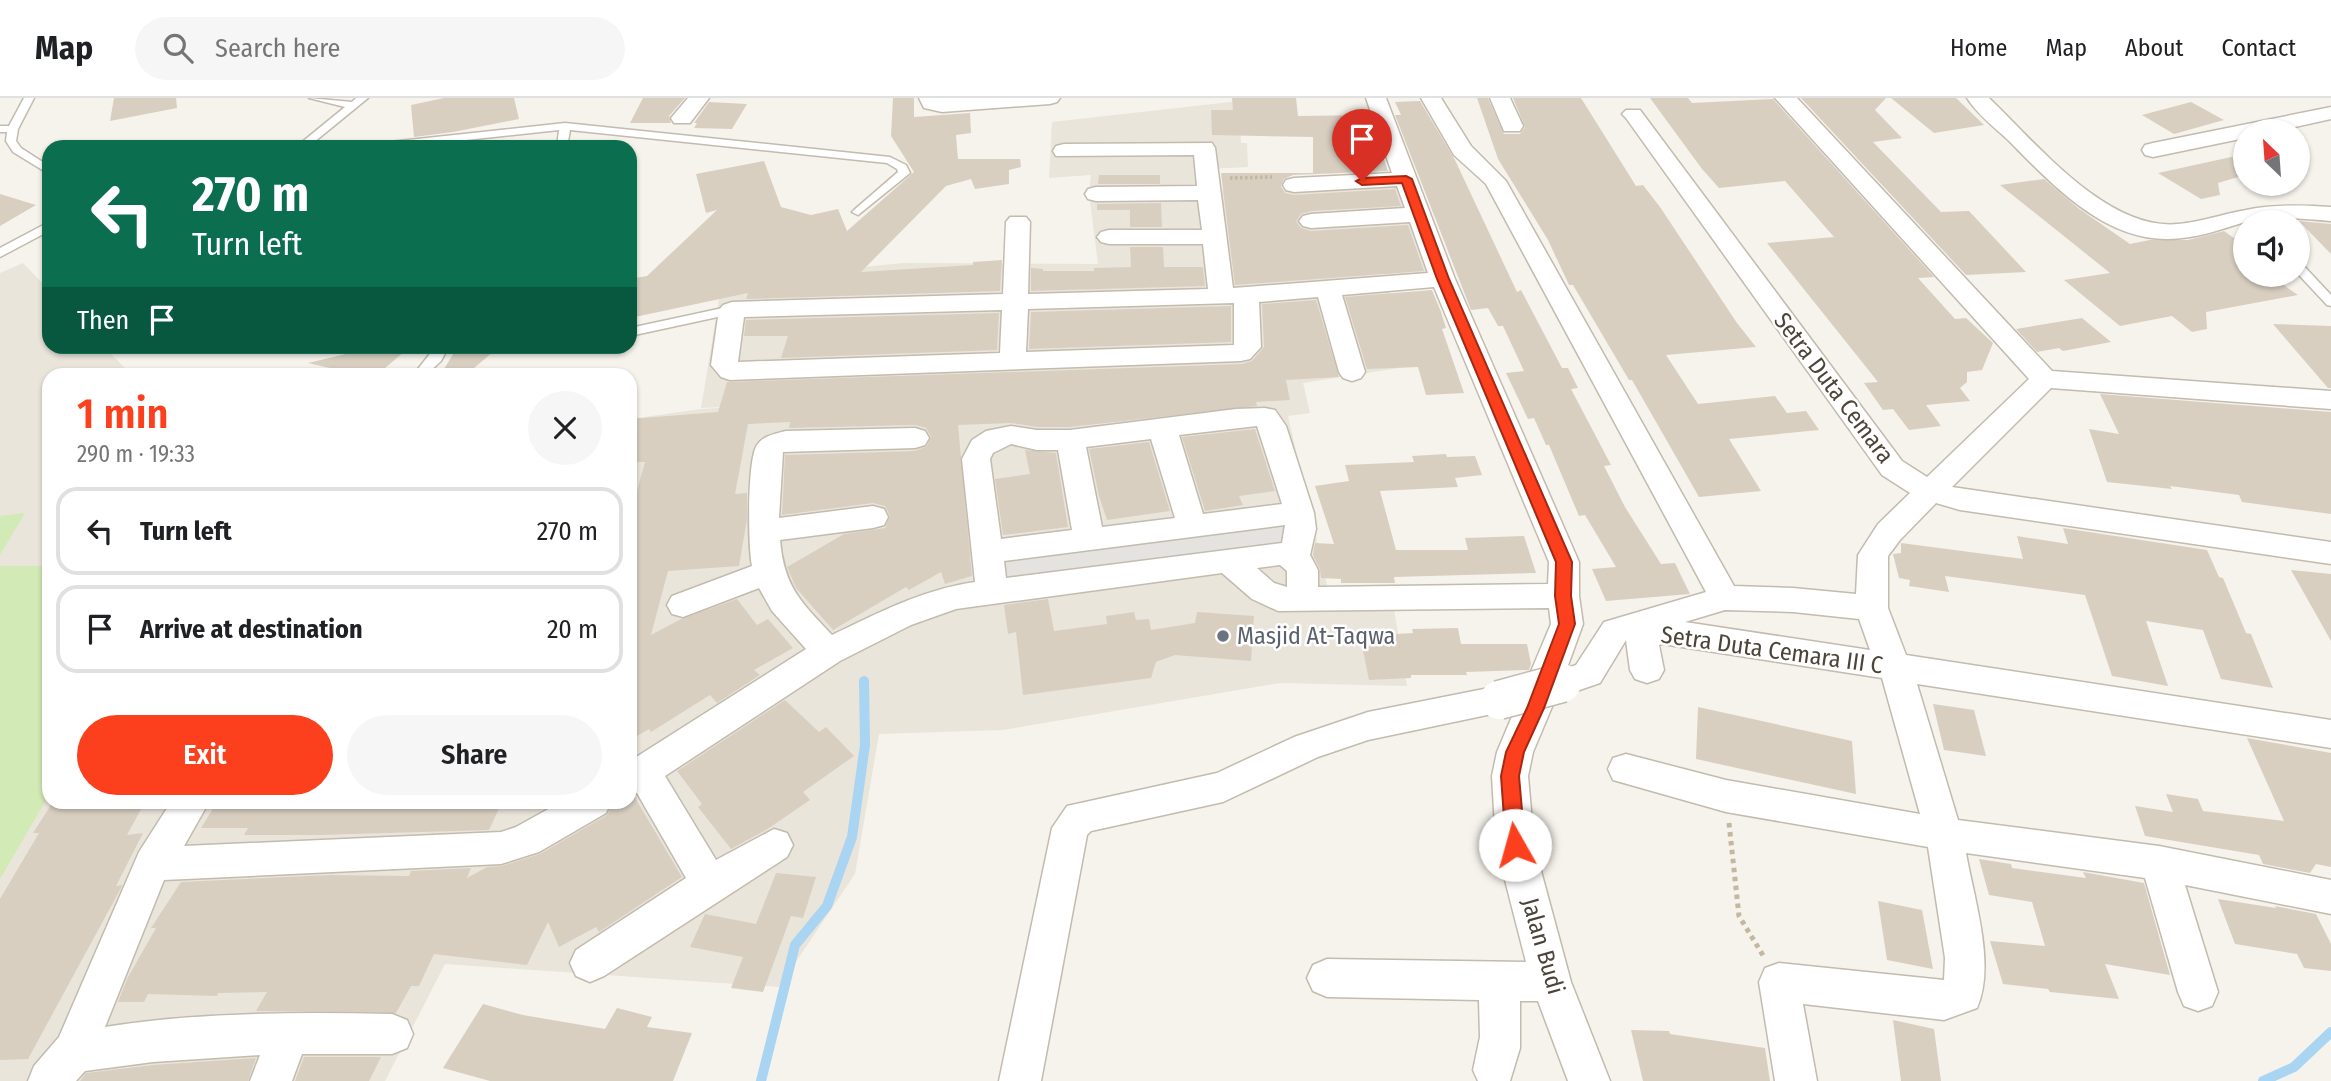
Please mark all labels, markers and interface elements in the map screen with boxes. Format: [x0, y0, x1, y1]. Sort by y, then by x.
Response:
search box [135, 17, 625, 80]
text: Map [35, 28, 93, 68]
icon: search [159, 29, 197, 67]
text: Search here [215, 33, 340, 64]
text: Home [1950, 34, 2007, 62]
text: Map [2045, 34, 2087, 62]
text: About [2125, 34, 2183, 62]
text: Contact [2221, 34, 2296, 62]
pin [1332, 109, 1392, 181]
north arrow [2233, 119, 2310, 196]
map controls [2233, 119, 2310, 287]
icon: arrive [1343, 120, 1381, 158]
text: 270 m [192, 165, 309, 224]
icon: left [77, 168, 168, 259]
button: sound [2233, 210, 2310, 287]
text: Turn left [192, 225, 302, 263]
icon: arrive [143, 301, 181, 339]
text: Then [77, 305, 129, 336]
street label: Setra Duta Cemara [1768, 307, 1900, 469]
text: 1 min [77, 389, 168, 439]
button: close [528, 391, 602, 465]
text: 290 m · 19:33 [77, 440, 195, 468]
icon: left [81, 512, 119, 550]
text: Turn left [140, 516, 232, 547]
text: 270 m [537, 516, 598, 547]
icon: arrive [81, 610, 119, 648]
text: Arrive at destination [140, 614, 363, 645]
text: 20 m [547, 614, 598, 645]
street label: Setra Duta Cemara III C [1659, 621, 1885, 679]
place label: Masjid At-Taqwa [1237, 622, 1395, 650]
marker: Masjid At-Taqwa [1215, 628, 1231, 644]
button: Exit [77, 715, 333, 795]
button: Share [347, 715, 602, 795]
position arrow [1478, 808, 1552, 882]
street label: Jalan Budi [1516, 895, 1570, 997]

